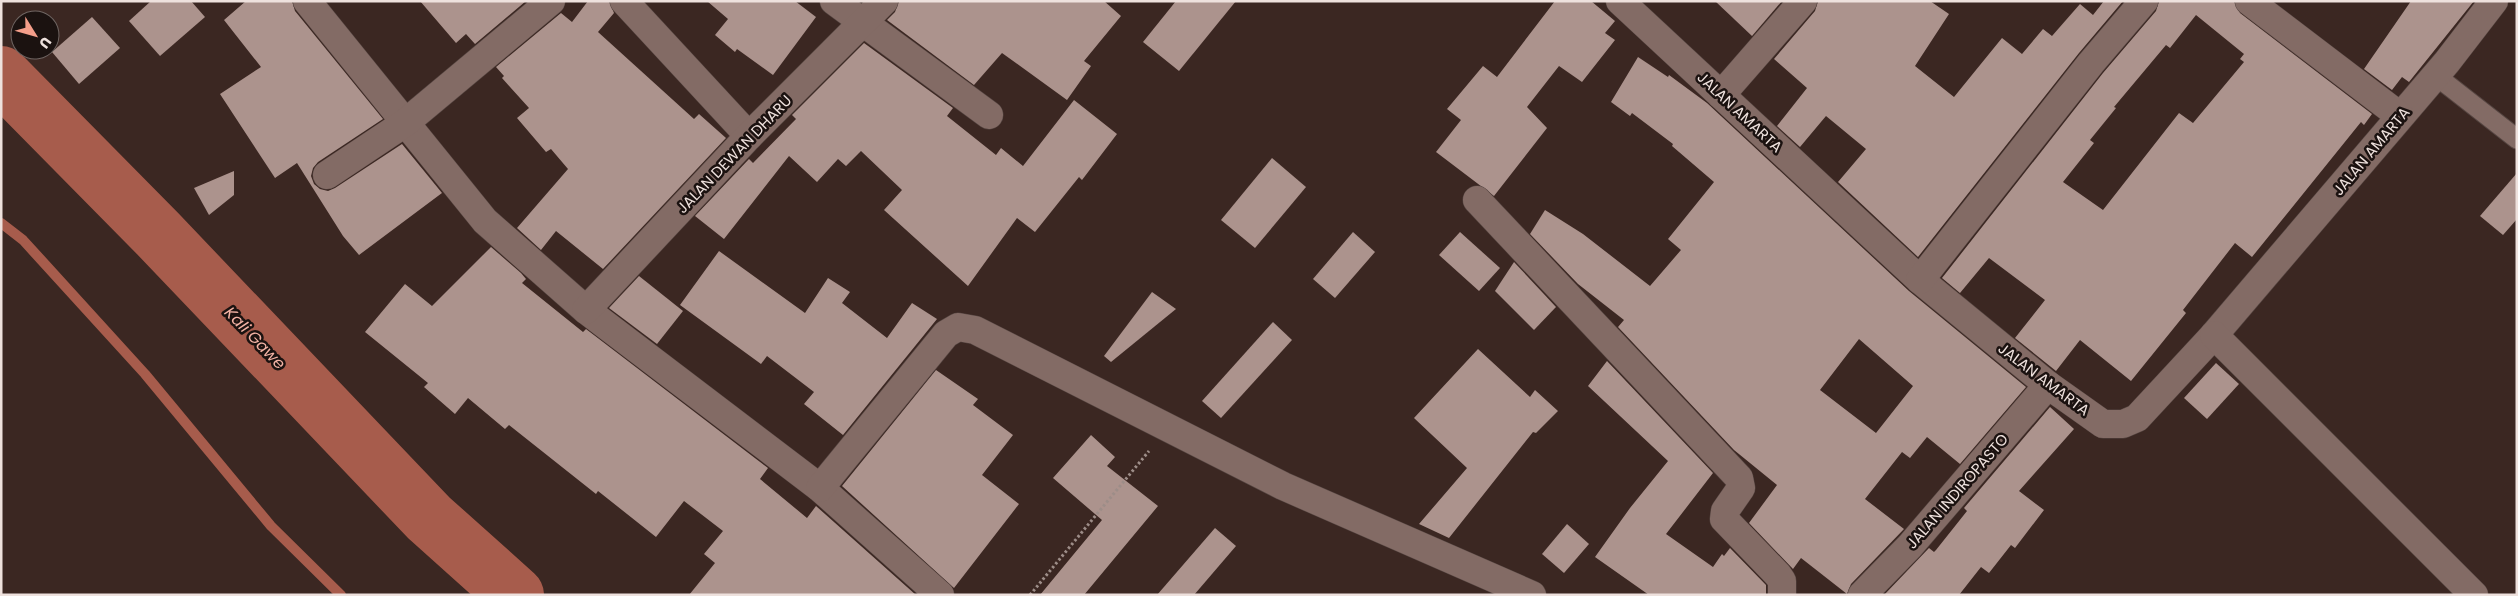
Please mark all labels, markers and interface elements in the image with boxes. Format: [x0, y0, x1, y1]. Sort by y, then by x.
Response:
north arrow [10, 10, 60, 60]
text: U [34, 33, 56, 53]
street label: JALAN AMARTA [1693, 67, 1787, 157]
street label: JALAN DEWAN DHARU [672, 90, 796, 218]
street label: JALAN AMARTA [2328, 102, 2414, 200]
water label: Kali Gawe [219, 301, 291, 375]
street label: JALAN AMARTA [1994, 338, 2094, 420]
street label: JALAN INDIROPASTO [1901, 429, 2013, 553]

